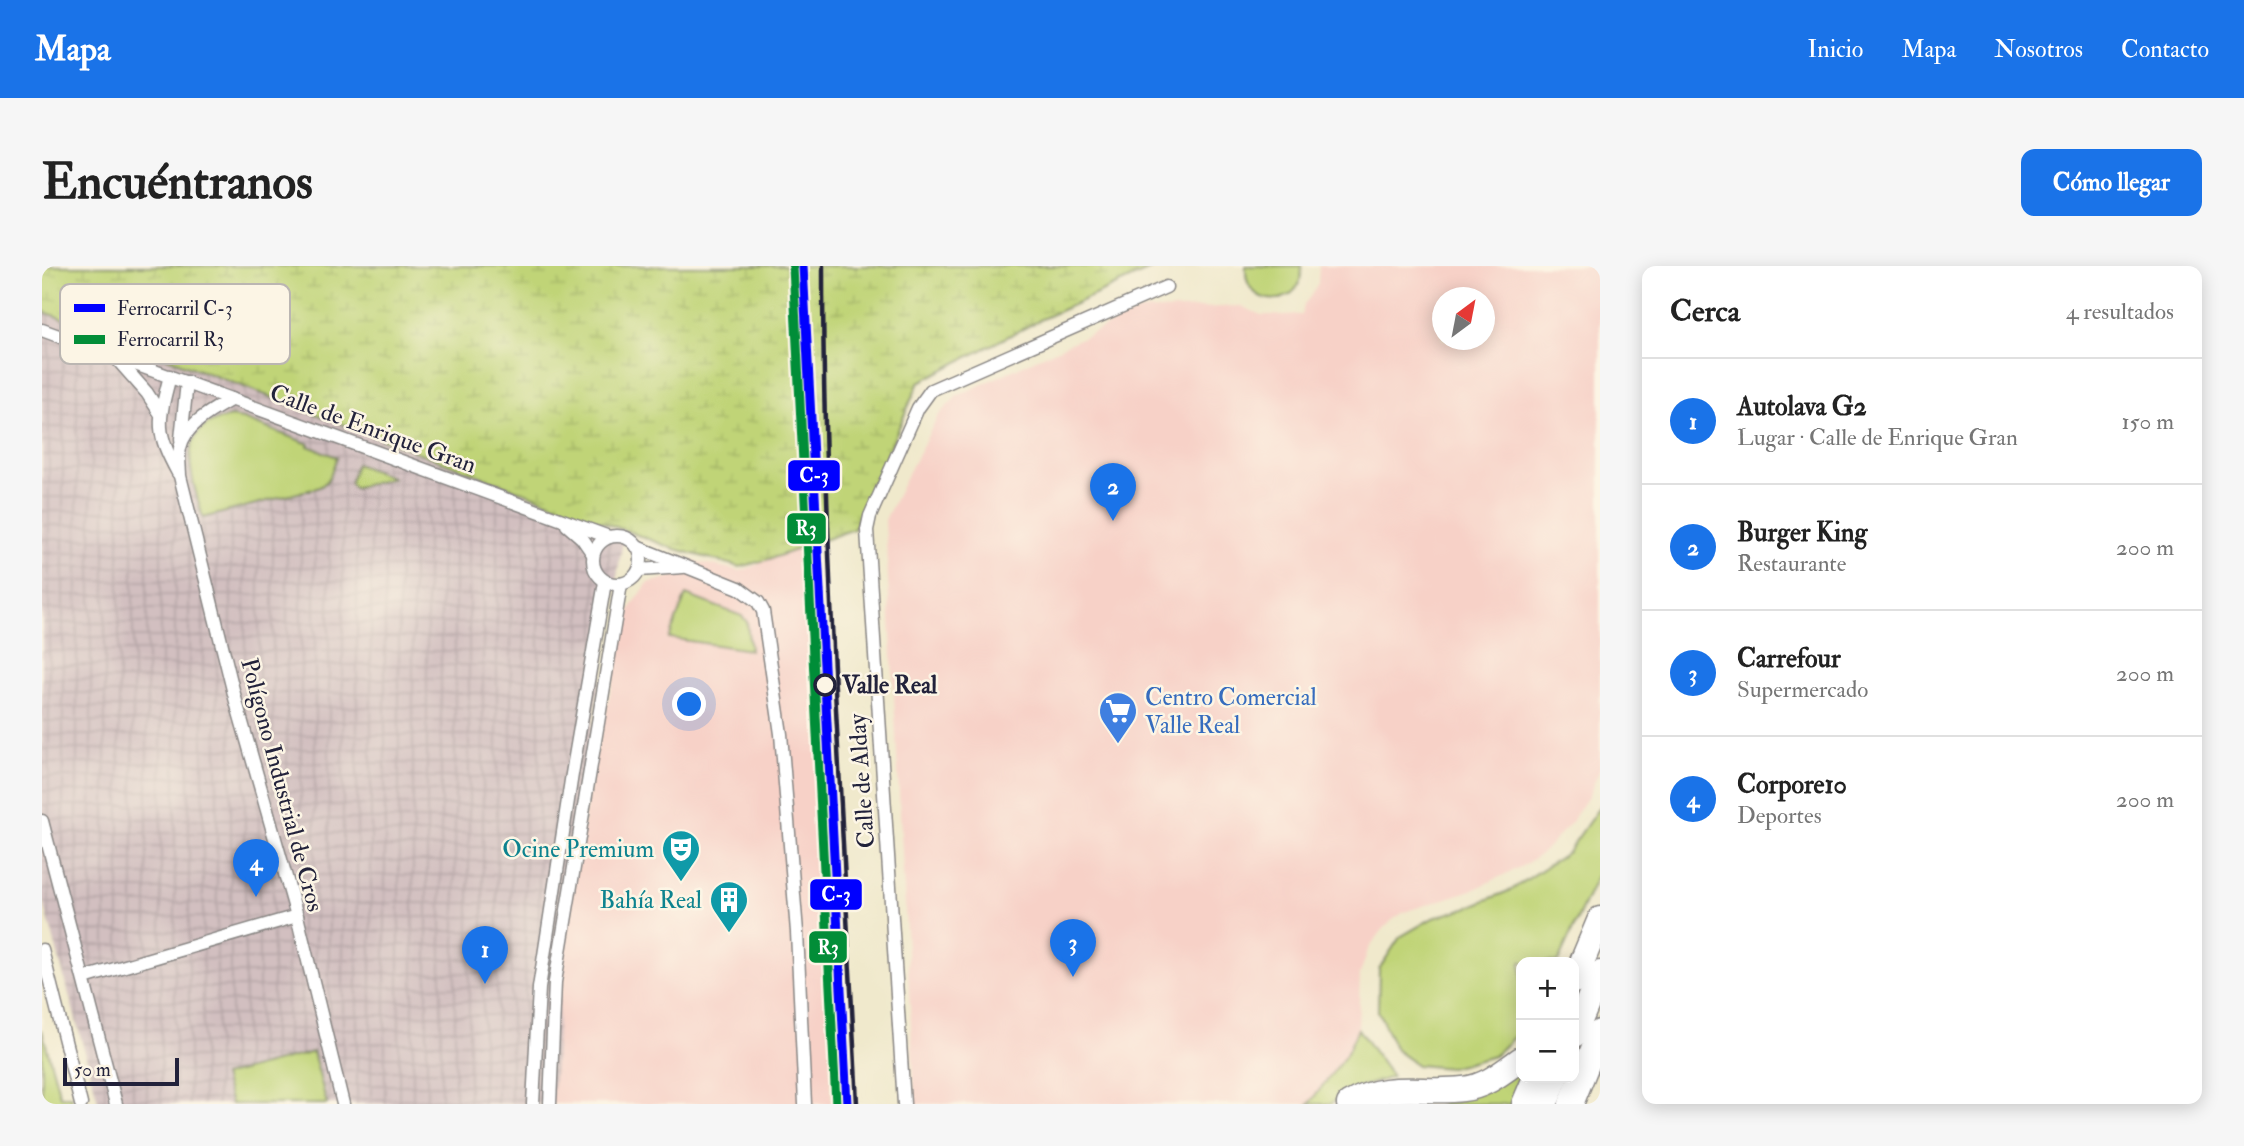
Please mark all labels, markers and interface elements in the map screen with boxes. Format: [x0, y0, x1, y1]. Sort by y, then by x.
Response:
text: Mapa [35, 29, 111, 70]
text: Inicio [1808, 34, 1863, 65]
text: Mapa [1901, 34, 1956, 65]
text: Nosotros [1994, 34, 2083, 65]
text: Contacto [2121, 34, 2209, 65]
button: Cómo llegar [2021, 149, 2202, 216]
text: Encuéntranos [42, 152, 313, 213]
legend [60, 284, 290, 364]
north arrow [1432, 287, 1495, 350]
text: Cerca [1670, 293, 1740, 330]
text: Ferrocarril C-3 [117, 297, 232, 321]
text: 4 resultados [2066, 297, 2174, 326]
text: Ferrocarril R3 [117, 328, 224, 352]
street label: Calle de Enrique Gran [265, 377, 481, 481]
text: Autolava G2 [1737, 391, 1867, 423]
text: 1 [1689, 407, 1697, 436]
text: 150 m [2121, 407, 2174, 436]
text: Lugar · Calle de Enrique Gran [1737, 423, 2018, 452]
line badge: C-3 [787, 459, 841, 492]
pin: 2 [1090, 463, 1136, 521]
text: C-3 [799, 464, 829, 488]
line badge: R3 [786, 512, 827, 545]
text: R3 [796, 517, 816, 541]
text: Burger King [1737, 517, 1867, 549]
text: 2 [1687, 533, 1699, 562]
text: 200 m [2116, 533, 2174, 562]
text: Restaurante [1737, 549, 1846, 578]
text: Carrefour [1737, 643, 1841, 675]
street label: Polígono Industrial de Cros [233, 655, 331, 915]
text: 3 [1689, 659, 1697, 688]
text: 200 m [2116, 659, 2174, 688]
place label: Valle Real [841, 670, 938, 701]
marker: Valle Real [814, 674, 836, 696]
text: Supermercado [1737, 675, 1868, 704]
place label: Centro Comercial Valle Real [1145, 682, 1317, 741]
your location [672, 687, 706, 721]
supermarket icon: Centro Comercial Valle Real [1097, 690, 1139, 745]
street label: Calle de Alday [842, 712, 882, 849]
text: Corpore10 [1737, 769, 1847, 801]
text: 4 [1687, 785, 1699, 814]
text: 200 m [2116, 785, 2174, 814]
text: Deportes [1737, 801, 1822, 830]
theatre icon: Ocine Premium [660, 828, 702, 883]
place label: Ocine Premium [502, 834, 654, 865]
pin: 4 [233, 839, 279, 897]
line badge: C-3 [809, 878, 863, 911]
building icon: Bahía Real [708, 879, 750, 934]
text: C-3 [821, 883, 851, 907]
place label: Bahía Real [599, 885, 702, 916]
pin: 3 [1050, 919, 1096, 977]
pin: 1 [462, 926, 508, 984]
line badge: R3 [808, 930, 848, 964]
text: R3 [818, 936, 838, 960]
map controls [1516, 957, 1579, 1083]
button: + [1516, 957, 1579, 1020]
button: − [1516, 1020, 1579, 1083]
scale bar [63, 1055, 178, 1087]
text: 50 m [74, 1058, 111, 1082]

